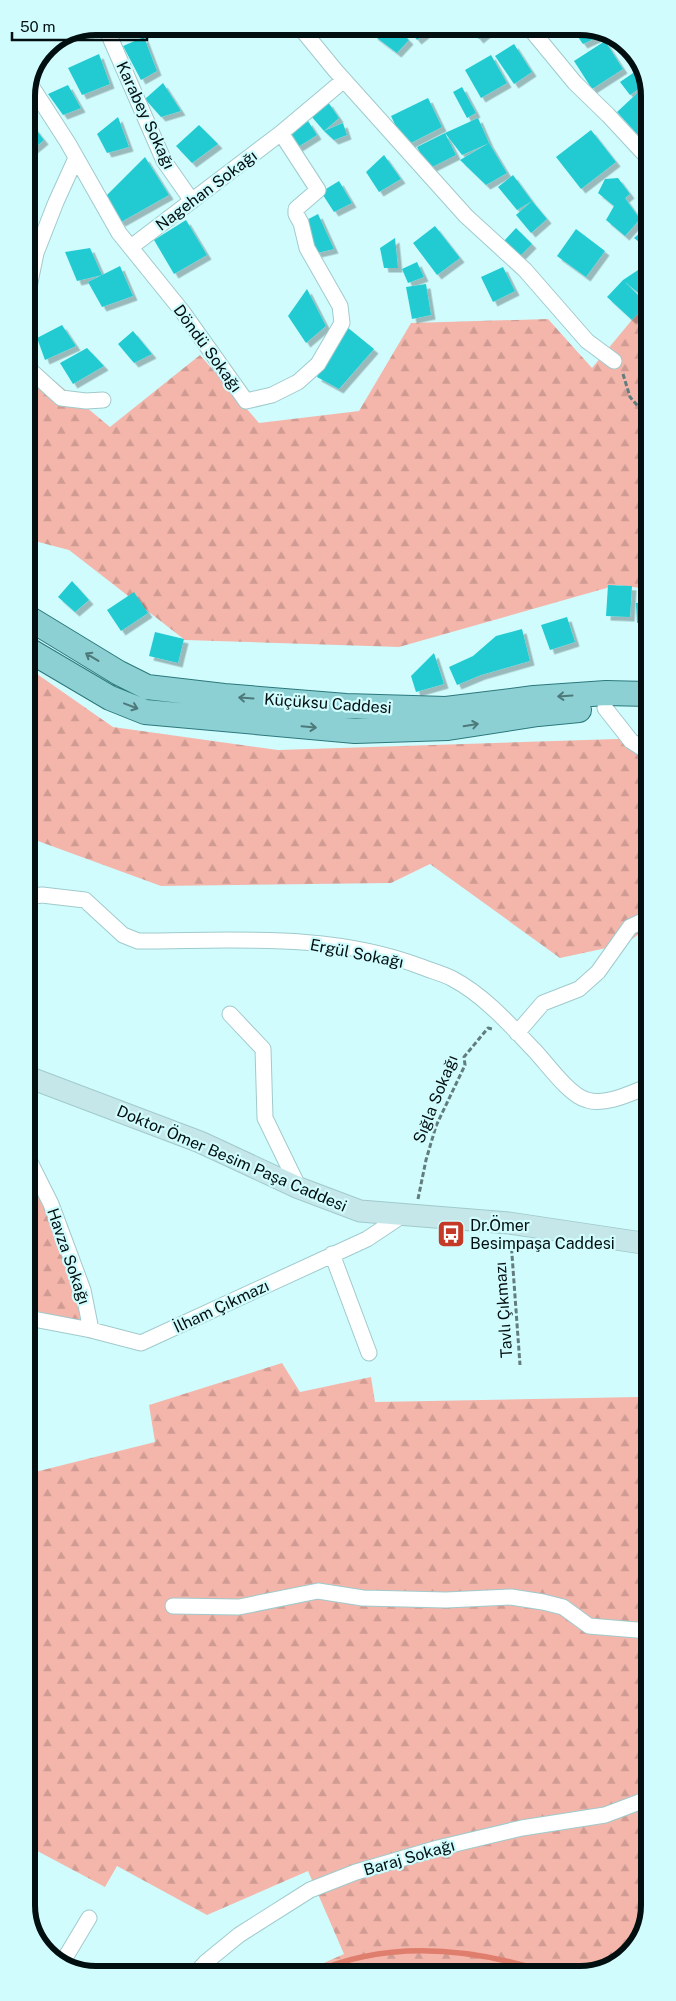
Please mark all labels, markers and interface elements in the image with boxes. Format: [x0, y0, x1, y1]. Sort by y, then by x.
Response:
scale bar [12, 10, 148, 42]
text: 50 m [20, 18, 55, 35]
street label: Karabey Sokağı [112, 58, 179, 172]
street label: Nagehan Sokağı [152, 146, 261, 235]
street label: Döndü Sokağı [170, 301, 246, 396]
one-way arrow [85, 651, 99, 661]
street label: Küçüksu Caddesi [264, 690, 392, 717]
one-way arrow [557, 691, 573, 700]
one-way arrow [238, 693, 254, 702]
one-way arrow [123, 702, 138, 711]
one-way arrow [463, 719, 479, 729]
one-way arrow [301, 722, 317, 732]
street label: Ergül Sokağı [309, 935, 405, 972]
street label: Sığla Sokağı [409, 1052, 462, 1146]
street label: Doktor Ömer Besim Paşa Caddesi [114, 1100, 350, 1216]
street label: Havza Sokağı [43, 1206, 94, 1307]
place label: Dr.Ömer Besimpaşa Caddesi [470, 1215, 615, 1253]
bus stop icon: Dr.Ömer Besimpaşa Caddesi [436, 1219, 466, 1249]
street label: Tavlı Çıkmazı [491, 1261, 516, 1358]
street label: İlham Çıkmazı [170, 1275, 272, 1337]
street label: Baraj Sokağı [361, 1835, 457, 1880]

